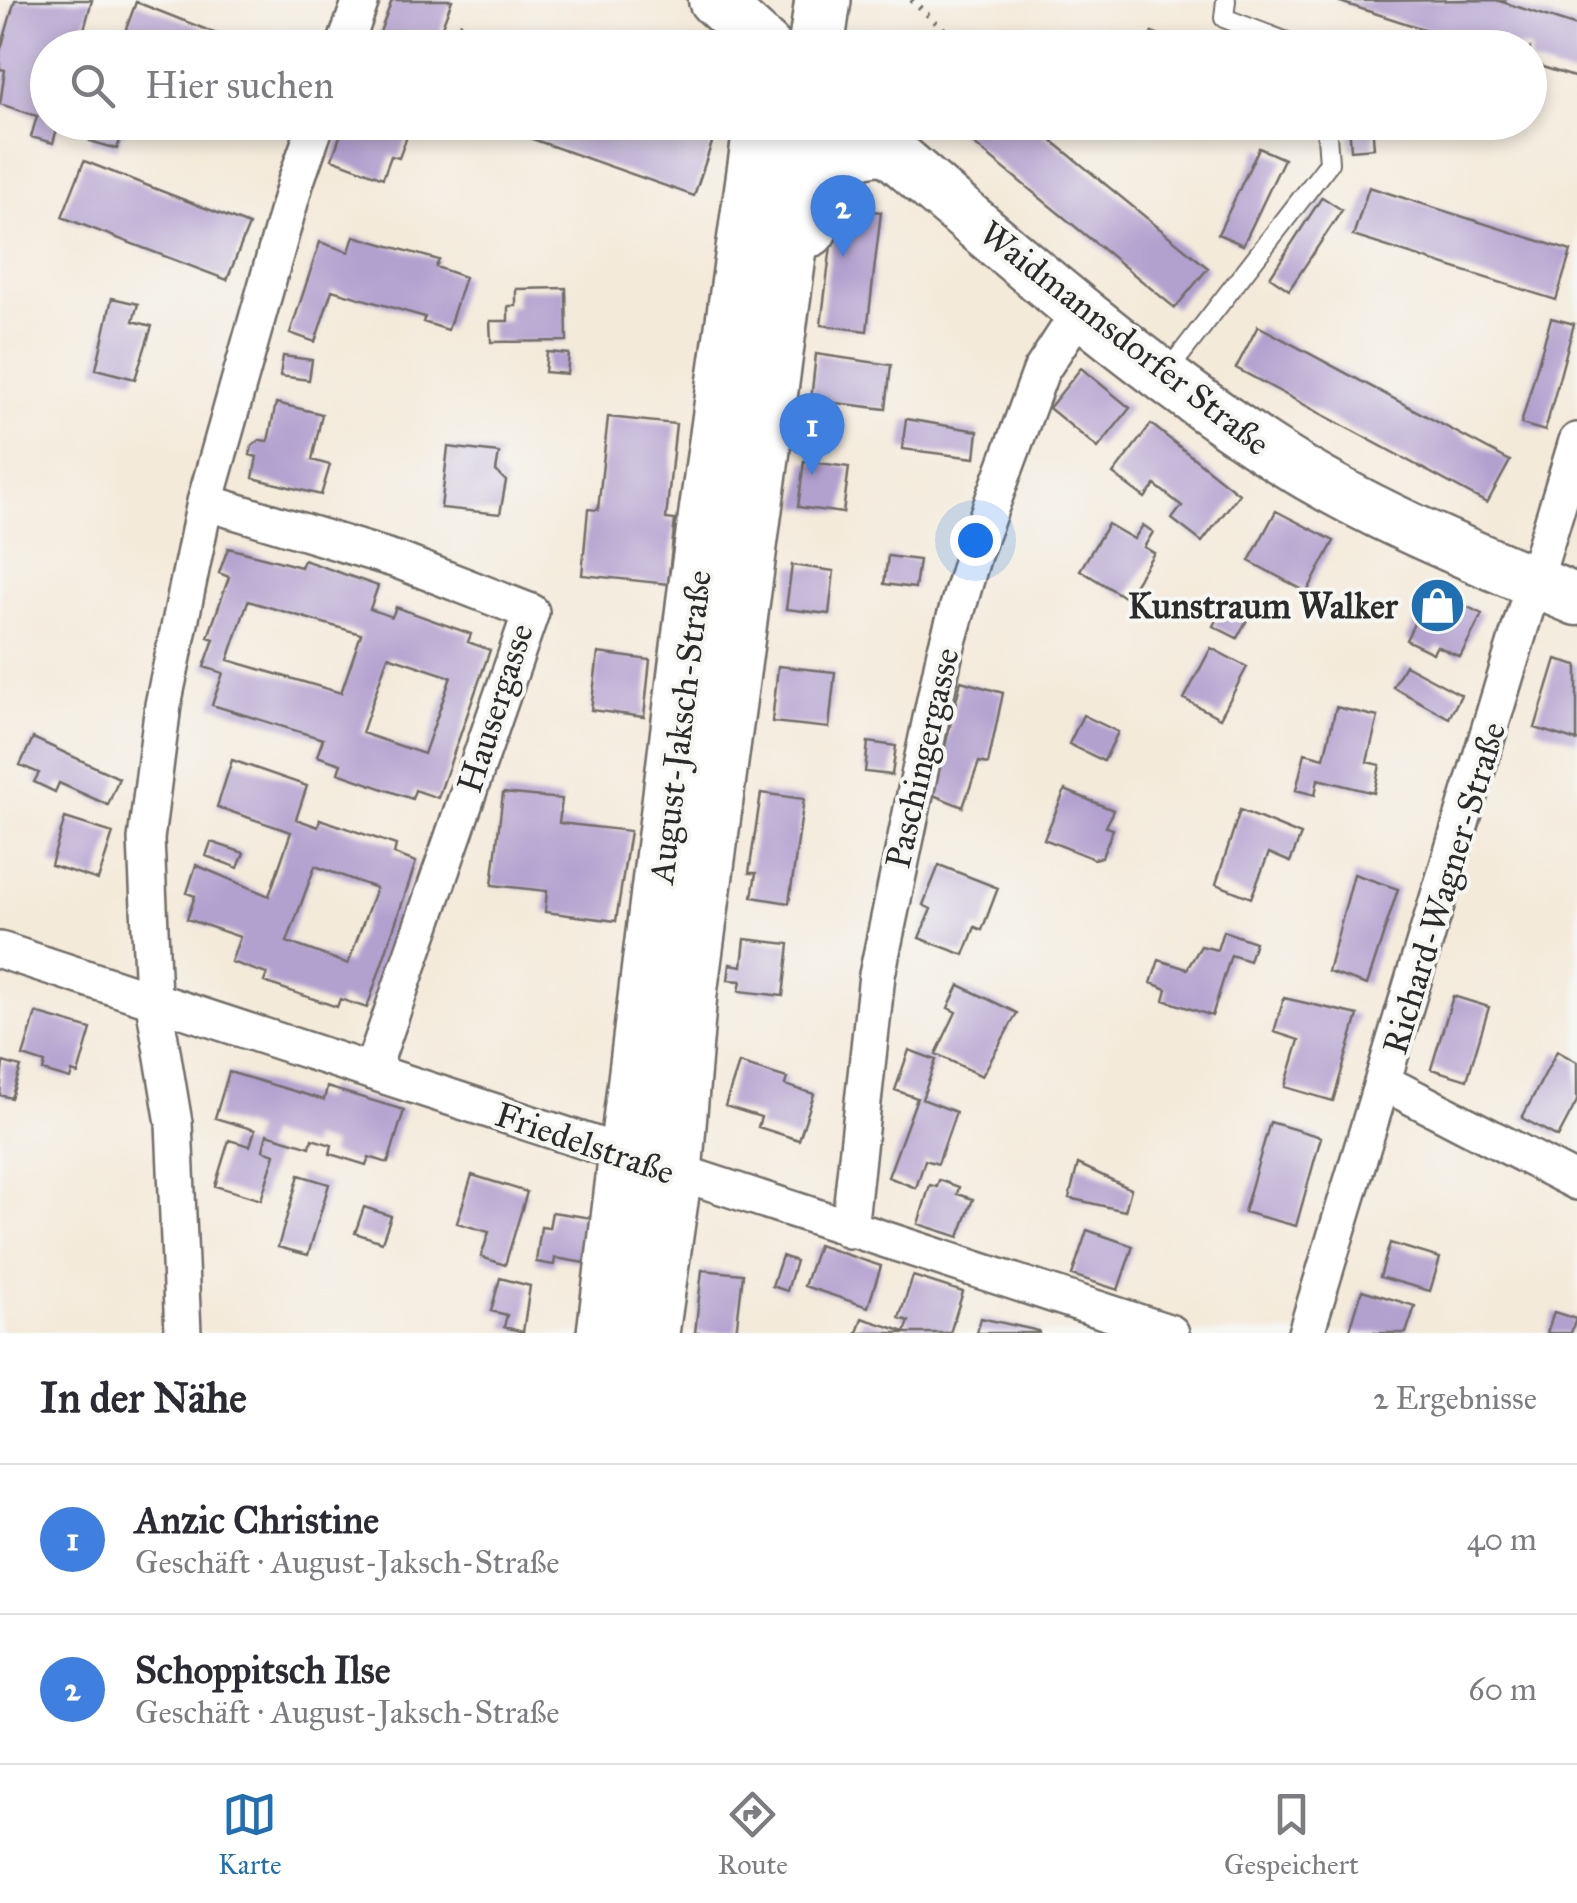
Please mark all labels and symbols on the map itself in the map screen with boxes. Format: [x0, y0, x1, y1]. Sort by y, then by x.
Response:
pin: 2 [810, 174, 876, 257]
street label: Waidmannsdorfer Straße [971, 212, 1278, 465]
pin: 1 [780, 392, 844, 475]
your location [950, 515, 1001, 566]
street label: August-Jaksch-Straße [640, 568, 721, 888]
shop icon: Kunstraum Walker [1407, 576, 1467, 636]
place label: Kunstraum Walker [1128, 585, 1399, 628]
street label: Hausergasse [448, 618, 543, 798]
street label: Paschingergasse [876, 644, 969, 873]
street label: Richard-Wagner-Straße [1374, 717, 1515, 1059]
street label: Friedelstraße [490, 1093, 680, 1194]

